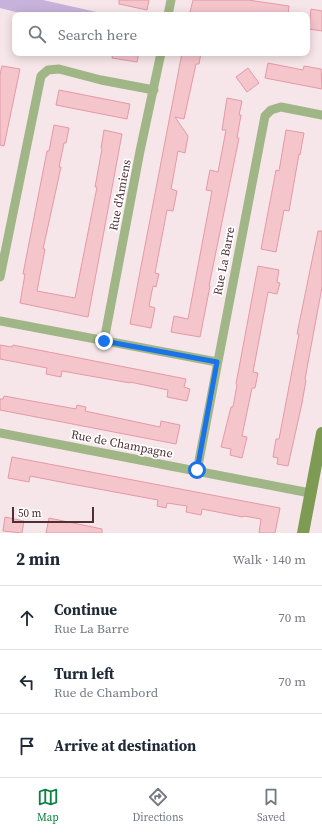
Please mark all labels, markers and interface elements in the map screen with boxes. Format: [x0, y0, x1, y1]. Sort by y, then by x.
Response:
search box [12, 12, 310, 56]
icon: search [26, 23, 48, 45]
text: Search here [58, 24, 137, 45]
street label: Rue d'Amiens [105, 158, 135, 232]
street label: Rue La Barre [210, 225, 238, 297]
route end [95, 332, 113, 350]
street label: Rue de Champagne [70, 426, 174, 462]
route start [188, 461, 206, 479]
scale bar [12, 505, 94, 524]
text: 50 m [18, 506, 41, 521]
text: 2 min [16, 547, 60, 571]
text: Walk · 140 m [233, 551, 306, 568]
text: Continue [54, 599, 117, 620]
icon: ahead [16, 607, 38, 629]
text: 70 m [278, 609, 306, 626]
text: Rue La Barre [54, 620, 129, 637]
text: Turn left [54, 663, 114, 684]
icon: left [16, 671, 38, 693]
text: 70 m [278, 673, 306, 690]
text: Rue de Chambord [54, 684, 158, 701]
icon: arrive [16, 735, 38, 757]
text: Arrive at destination [54, 735, 196, 756]
tab: Map [37, 786, 59, 825]
tab: Directions [132, 786, 183, 825]
tab: Saved [257, 786, 285, 825]

